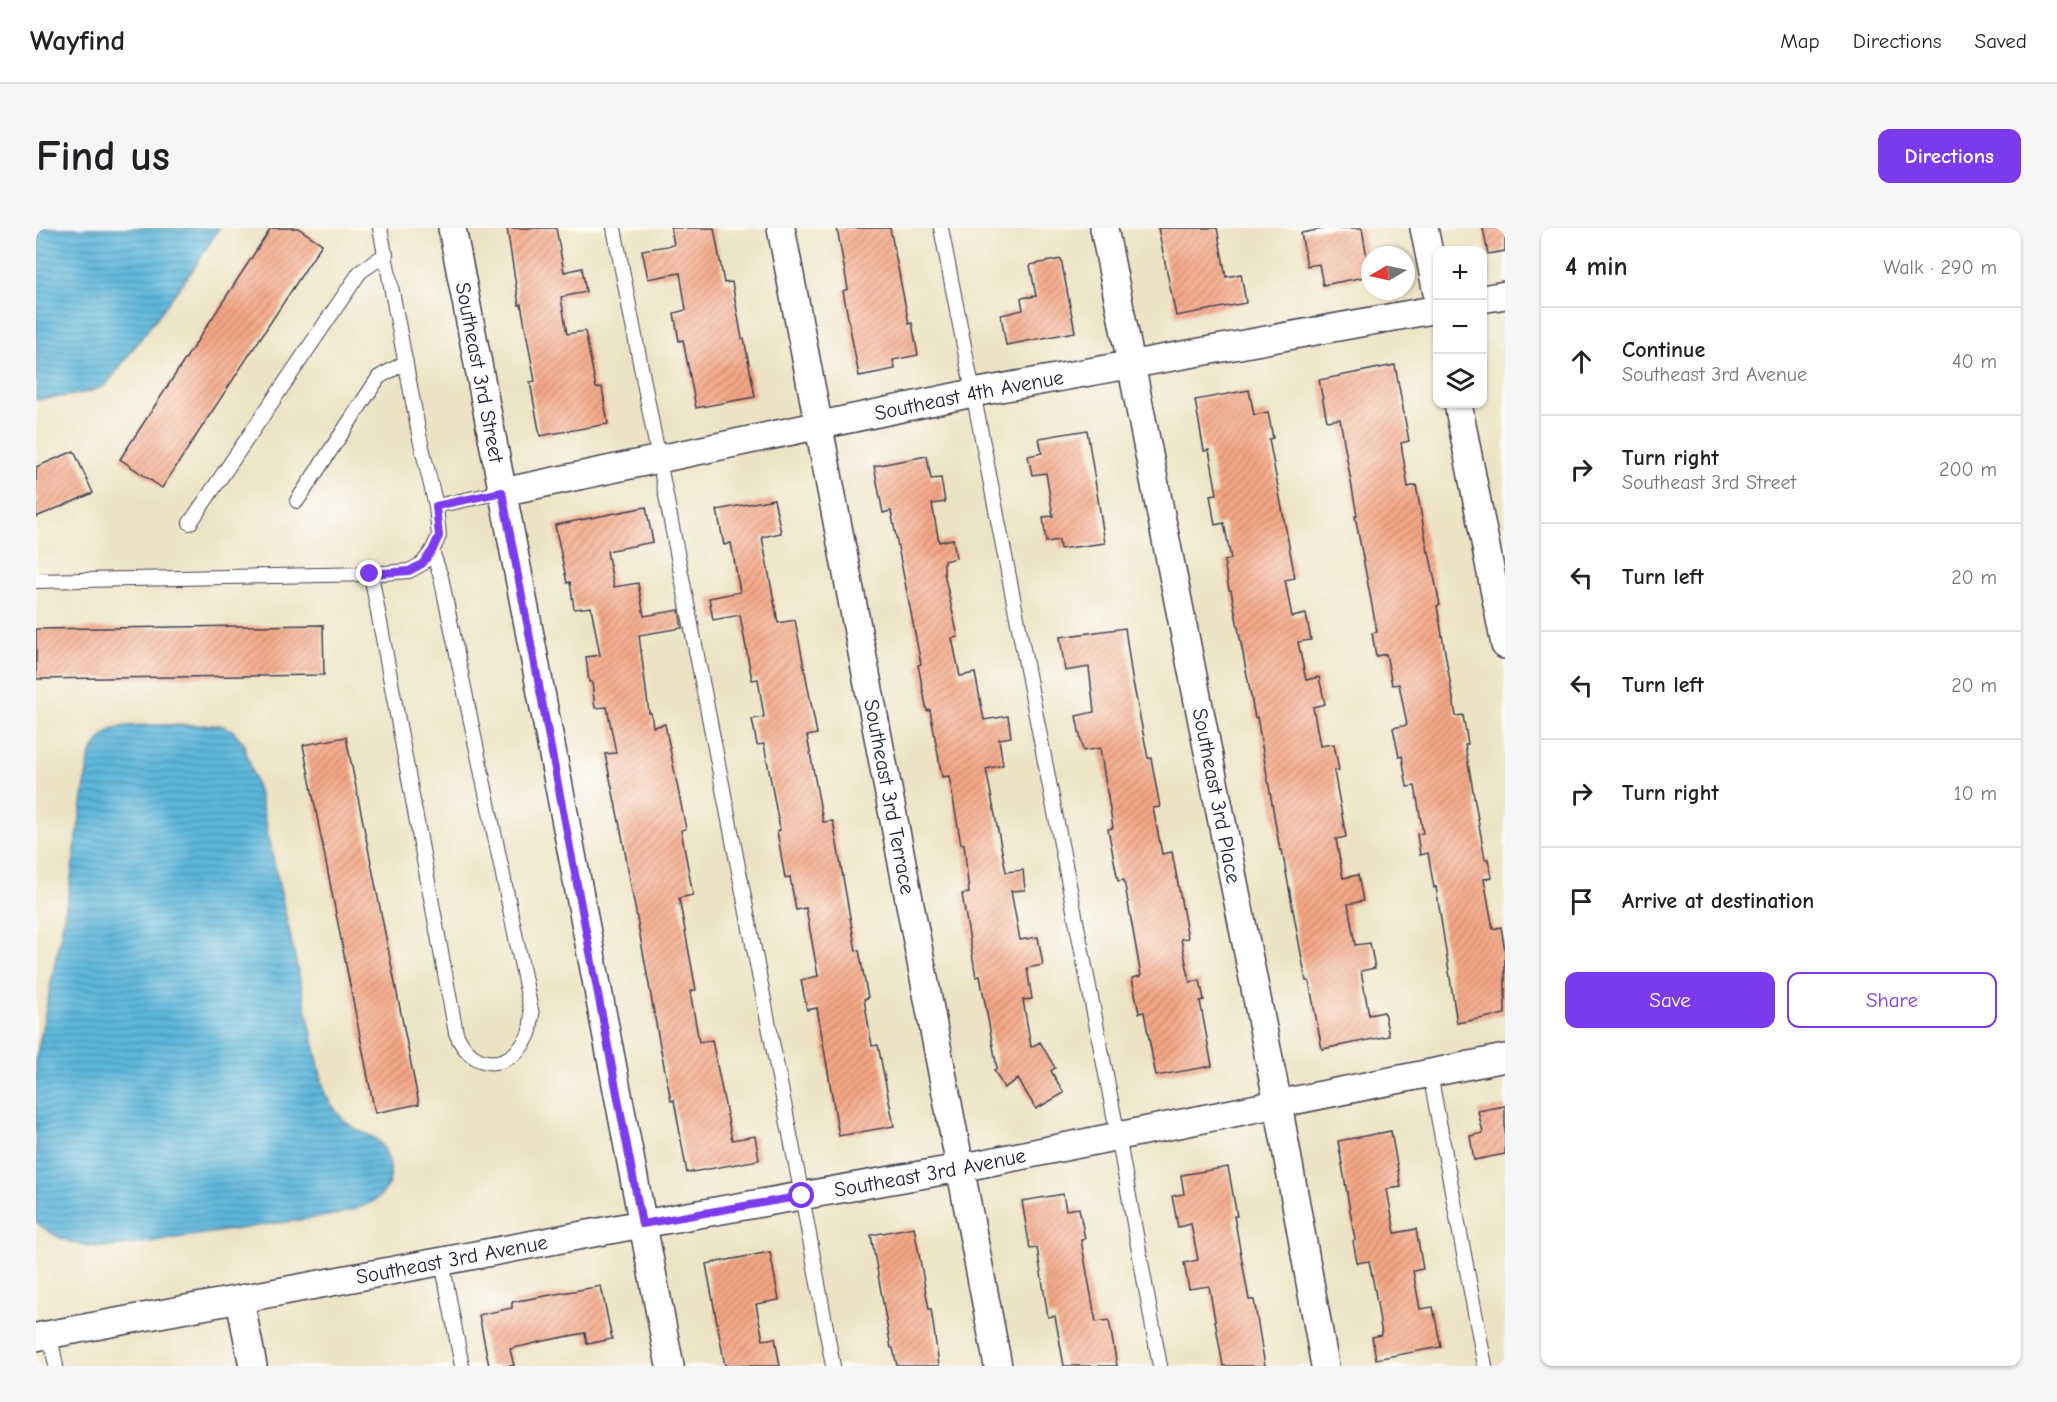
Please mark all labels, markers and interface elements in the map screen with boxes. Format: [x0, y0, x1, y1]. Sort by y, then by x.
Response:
text: Wayfind [30, 25, 125, 57]
text: Map [1780, 29, 1820, 53]
text: Directions [1853, 29, 1942, 53]
text: Saved [1975, 29, 2027, 53]
button: Directions [1878, 129, 2021, 183]
text: Find us [36, 132, 170, 181]
north arrow [1361, 246, 1415, 300]
map controls [1433, 246, 1487, 408]
button: + [1433, 246, 1487, 300]
text: 4 min [1565, 252, 1628, 282]
text: Walk · 290 m [1883, 256, 1997, 279]
street label: Southeast 3rd Street [451, 280, 509, 465]
button: − [1433, 300, 1487, 354]
text: Continue [1622, 337, 1705, 363]
icon: ahead [1565, 345, 1598, 378]
text: 40 m [1952, 350, 1997, 373]
button: layers [1433, 354, 1487, 408]
text: Southeast 3rd Avenue [1622, 363, 1807, 386]
street label: Southeast 4th Avenue [872, 365, 1066, 425]
text: Turn right [1622, 445, 1719, 471]
icon: right [1565, 453, 1598, 486]
text: 200 m [1939, 458, 1997, 481]
text: Southeast 3rd Street [1622, 471, 1796, 494]
route end [356, 560, 382, 586]
icon: left [1565, 561, 1598, 594]
text: Turn left [1622, 564, 1704, 590]
text: 20 m [1951, 566, 1997, 589]
icon: left [1565, 669, 1598, 702]
text: Turn left [1622, 672, 1704, 698]
text: 20 m [1951, 674, 1997, 697]
street label: Southeast 3rd Terrace [859, 697, 920, 896]
street label: Southeast 3rd Place [1188, 706, 1246, 886]
icon: right [1565, 777, 1598, 810]
text: Turn right [1622, 780, 1719, 806]
text: 10 m [1954, 782, 1997, 805]
icon: arrive [1565, 885, 1598, 918]
text: Arrive at destination [1622, 888, 1814, 914]
button: Save [1565, 972, 1775, 1028]
button: Share [1787, 972, 1997, 1028]
street label: Southeast 3rd Avenue [832, 1143, 1028, 1202]
route start [788, 1182, 814, 1208]
street label: Southeast 3rd Avenue [354, 1230, 550, 1289]

